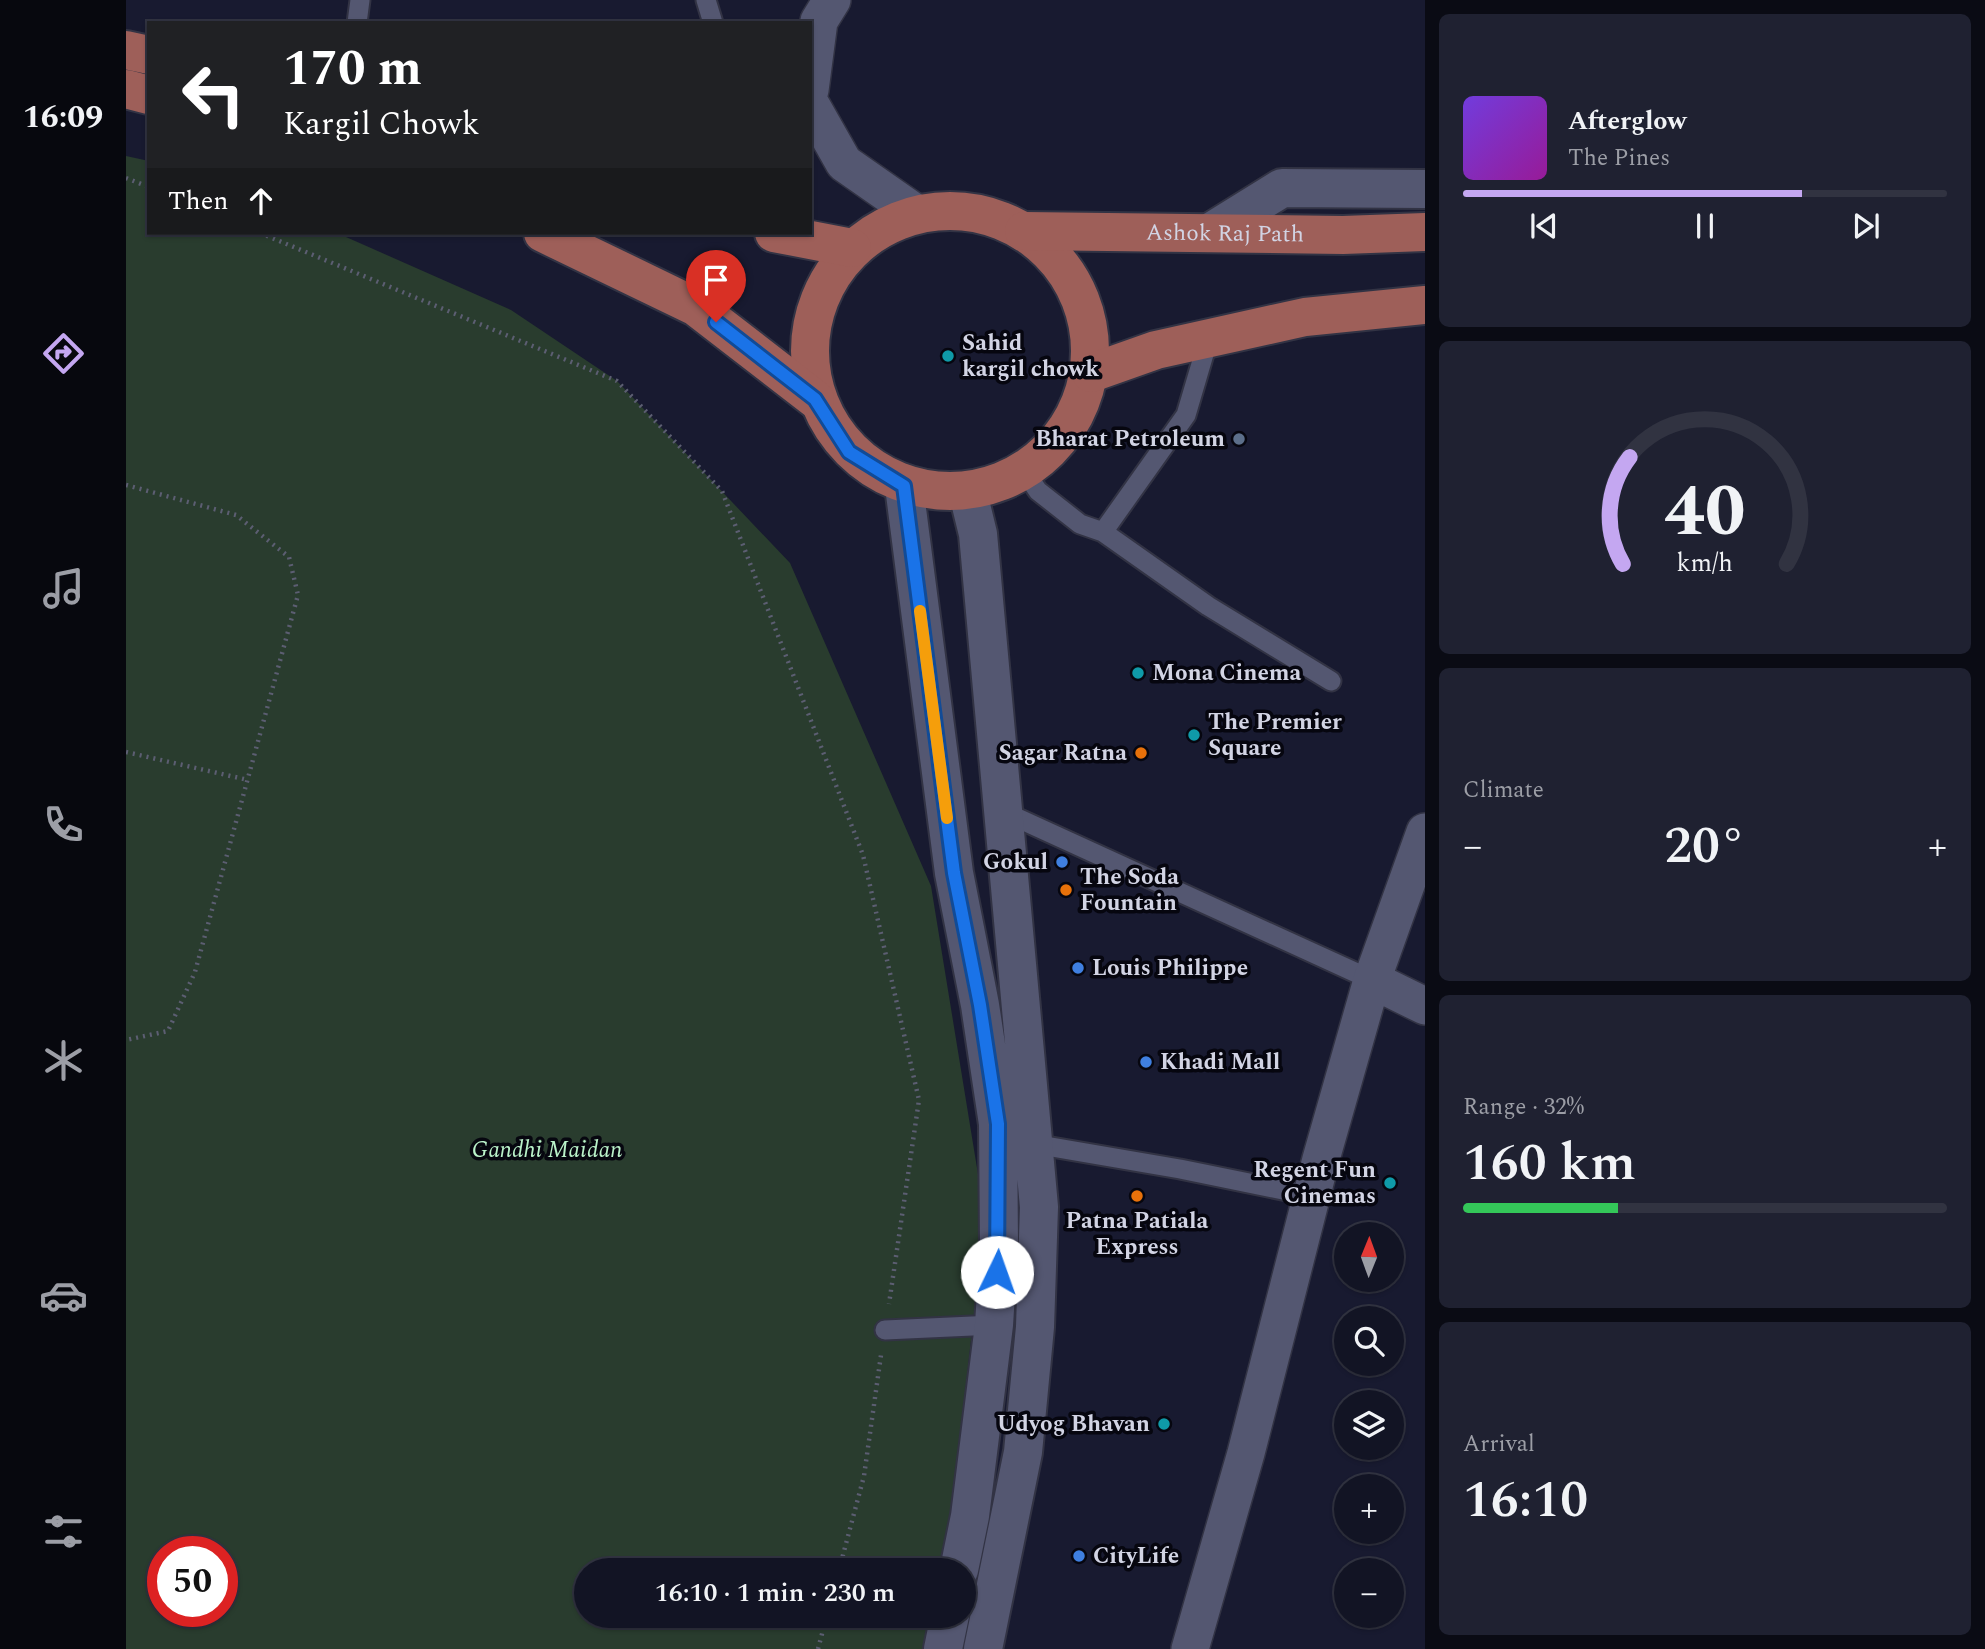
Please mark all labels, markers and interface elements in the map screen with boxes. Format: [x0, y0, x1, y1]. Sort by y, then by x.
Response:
text: 170 m [283, 32, 422, 107]
icon: left [168, 49, 259, 140]
text: 16:09 [23, 93, 103, 142]
text: Kargil Chowk [283, 100, 480, 149]
text: Afterglow [1568, 101, 1687, 141]
text: The Pines [1568, 141, 1670, 176]
text: Then [168, 181, 228, 221]
icon: ahead [242, 182, 280, 220]
icon: previous [1525, 207, 1563, 245]
icon: pause [1686, 207, 1724, 245]
icon: next [1847, 207, 1885, 245]
street label: Ashok Raj Path [1146, 215, 1304, 252]
pin [686, 250, 746, 322]
icon: arrive [697, 261, 735, 299]
place label: Sahid kargil chowk [962, 326, 1099, 387]
icon: directions [39, 329, 88, 378]
marker: Sahid kargil chowk [940, 348, 956, 364]
place label: Bharat Petroleum [1035, 422, 1225, 457]
marker: Bharat Petroleum [1231, 431, 1247, 447]
text: 40 [1664, 457, 1746, 568]
text: km/h [1677, 544, 1733, 582]
icon: music [39, 564, 88, 613]
place label: Mona Cinema [1152, 656, 1302, 691]
marker: Mona Cinema [1130, 665, 1146, 681]
place label: The Premier Square [1208, 705, 1342, 766]
marker: The Premier Square [1186, 727, 1202, 743]
place label: Sagar Ratna [998, 736, 1127, 771]
marker: Sagar Ratna [1133, 745, 1149, 761]
text: Climate [1463, 773, 1544, 808]
icon: phone [39, 800, 88, 849]
text: 20° [1664, 807, 1746, 886]
text: − [1463, 818, 1482, 876]
text: + [1928, 818, 1947, 876]
place label: Gokul [983, 845, 1048, 880]
marker: Gokul [1054, 854, 1070, 870]
place label: The Soda Fountain [1080, 860, 1179, 921]
marker: The Soda Fountain [1058, 882, 1074, 898]
place label: Louis Philippe [1092, 951, 1248, 986]
marker: Louis Philippe [1070, 960, 1086, 976]
icon: climate [39, 1036, 88, 1085]
place label: Khadi Mall [1160, 1045, 1280, 1080]
marker: Khadi Mall [1138, 1054, 1154, 1070]
text: Range · 32% [1463, 1090, 1584, 1125]
text: 160 km [1463, 1124, 1636, 1203]
park label: Gandhi Maidan [472, 1133, 622, 1168]
place label: Regent Fun Cinemas [1253, 1153, 1376, 1214]
marker: Regent Fun Cinemas [1382, 1175, 1398, 1191]
marker: Patna Patiala Express [1129, 1188, 1145, 1204]
place label: Patna Patiala Express [1066, 1204, 1209, 1265]
north arrow [1334, 1222, 1404, 1292]
map controls [1334, 1222, 1404, 1628]
position arrow [960, 1235, 1034, 1309]
icon: car [39, 1271, 88, 1320]
button: search [1334, 1306, 1404, 1376]
button: layers [1334, 1390, 1404, 1460]
place label: Udyog Bhavan [997, 1407, 1150, 1442]
marker: Udyog Bhavan [1156, 1416, 1172, 1432]
text: Arrival [1463, 1427, 1535, 1462]
text: 16:10 [1463, 1461, 1588, 1540]
button: + [1334, 1474, 1404, 1544]
icon: filters [39, 1507, 88, 1556]
speed limit sign: 50 [147, 1536, 238, 1627]
place label: CityLife [1093, 1539, 1179, 1574]
marker: CityLife [1071, 1548, 1087, 1564]
button: − [1334, 1558, 1404, 1628]
text: 16:10 · 1 min · 230 m [655, 1573, 895, 1613]

